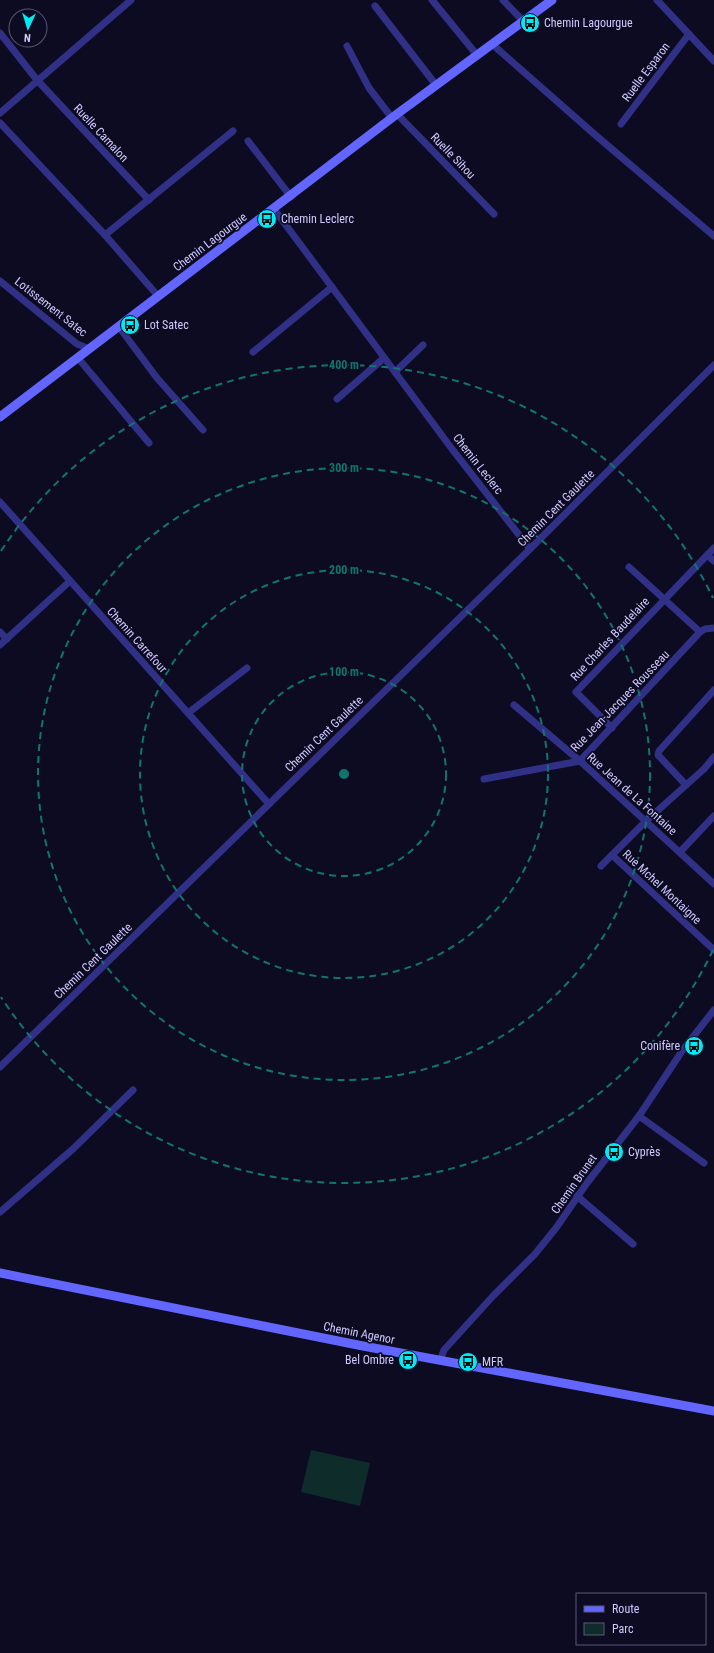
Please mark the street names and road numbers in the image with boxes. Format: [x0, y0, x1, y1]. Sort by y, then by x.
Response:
street label: Ruelle Esparon [619, 40, 673, 104]
street label: Ruelle Camalon [71, 101, 131, 165]
street label: Ruelle Sihou [428, 130, 478, 182]
street label: Chemin Lagourgue [170, 210, 250, 274]
street label: Lotissement Satec [12, 274, 90, 340]
street label: Chemin Leclerc [450, 431, 506, 497]
street label: Chemin Cent Gaulette [515, 466, 598, 549]
street label: Rue Charles Baudelaire [568, 594, 653, 684]
street label: Chemin Carrefour [104, 604, 170, 676]
street label: Rue Jean-Jacques Rousseau [568, 647, 672, 755]
street label: Chemin Cent Gaulette [282, 693, 366, 775]
street label: Rue Jean de La Fontaine [584, 750, 680, 838]
street label: Rue Mchel Montaigne [620, 847, 704, 927]
street label: Chemin Cent Gaulette [51, 920, 135, 1002]
street label: Chemin Brunet [548, 1151, 600, 1217]
street label: Chemin Agenor [322, 1319, 396, 1347]

